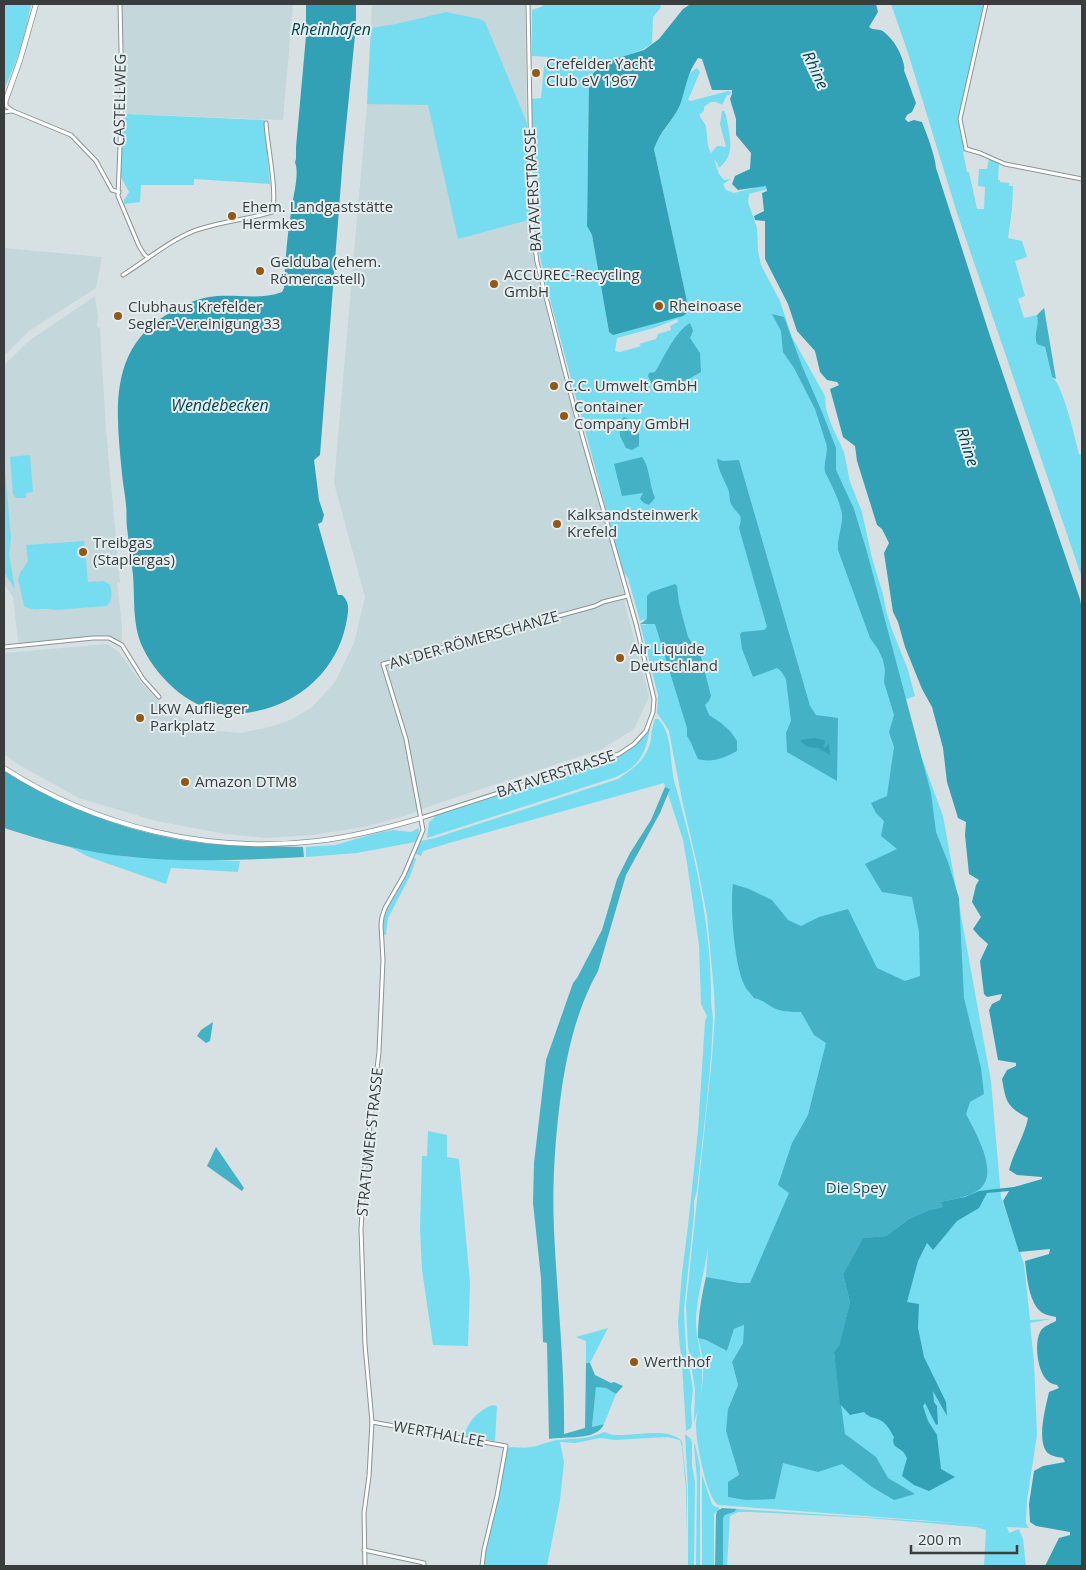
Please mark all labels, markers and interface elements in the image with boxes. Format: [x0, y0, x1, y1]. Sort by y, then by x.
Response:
water label: Rheinhafen [291, 18, 371, 40]
water label: Rhine [798, 47, 834, 93]
place label: Crefelder Yacht Club eV 1967 [546, 53, 653, 90]
street label: CASTELLWEG [108, 54, 130, 146]
marker: Crefelder Yacht Club eV 1967 [530, 67, 542, 79]
street label: BATAVERSTRASSE [519, 128, 545, 252]
place label: Ehem. Landgaststätte Hermkes [242, 196, 393, 233]
marker: Ehem. Landgaststätte Hermkes [226, 210, 238, 222]
place label: Gelduba (ehem. Römercastell) [270, 251, 381, 288]
place label: ACCUREC-Recycling GmbH [504, 264, 640, 301]
marker: Gelduba (ehem. Römercastell) [254, 265, 266, 277]
marker: ACCUREC-Recycling GmbH [488, 278, 500, 290]
place label: Rheinoase [669, 295, 742, 315]
place label: Clubhaus Krefelder Segler-Vereinigung 33 [128, 296, 280, 333]
marker: Rheinoase [653, 300, 665, 312]
marker: Clubhaus Krefelder Segler-Vereinigung 33 [112, 310, 124, 322]
place label: C.C. Umwelt GmbH [564, 375, 698, 395]
marker: C.C. Umwelt GmbH [548, 380, 560, 392]
water label: Wendebecken [171, 394, 269, 416]
place label: Container Company GmbH [574, 396, 690, 433]
marker: Container Company GmbH [558, 410, 570, 422]
water label: Rhine [951, 425, 985, 469]
place label: Kalksandsteinwerk Krefeld [567, 504, 698, 541]
marker: Kalksandsteinwerk Krefeld [551, 518, 563, 530]
place label: Treibgas (Staplergas) [93, 532, 175, 569]
marker: Treibgas (Staplergas) [77, 546, 89, 558]
street label: AN DER RÖMERSCHANZE [387, 605, 561, 673]
place label: Air Liquide Deutschland [630, 638, 718, 675]
marker: Air Liquide Deutschland [614, 652, 626, 664]
place label: LKW Auflieger Parkplatz [150, 698, 247, 735]
marker: LKW Auflieger Parkplatz [134, 712, 146, 724]
street label: BATAVERSTRASSE [494, 744, 618, 802]
place label: Amazon DTM8 [195, 771, 297, 791]
marker: Amazon DTM8 [179, 776, 191, 788]
street label: STRATUMER STRASSE [351, 1067, 387, 1217]
park label: Die Spey [826, 1177, 887, 1197]
place label: Werthhof [644, 1351, 711, 1371]
marker: Werthhof [628, 1356, 640, 1368]
street label: WERTHALLEE [392, 1415, 486, 1451]
scale bar [911, 1522, 1017, 1554]
text: 200 m [918, 1529, 962, 1549]

